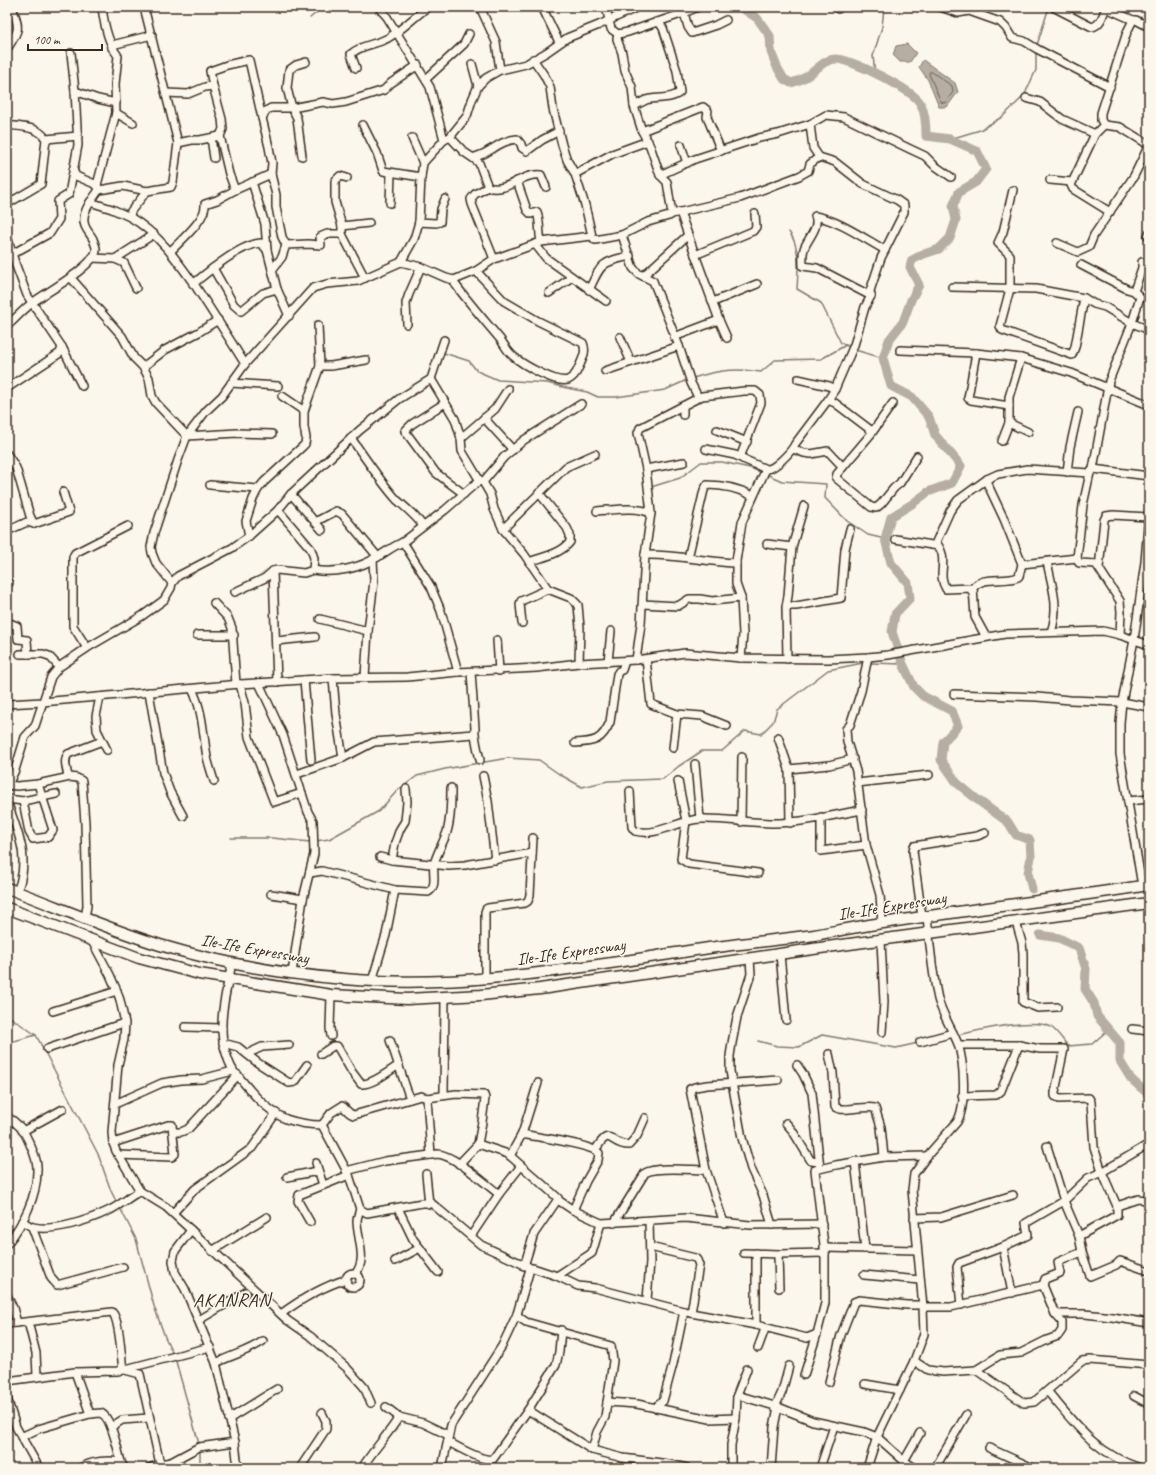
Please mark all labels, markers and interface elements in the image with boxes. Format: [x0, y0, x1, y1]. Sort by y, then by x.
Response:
scale bar [28, 26, 102, 52]
text: 100 m [34, 32, 61, 48]
street label: Ile-Ife Expressway [837, 887, 949, 925]
street label: Ile-Ife Expressway [199, 929, 312, 969]
street label: Ile-Ife Expressway [516, 934, 628, 970]
district label: AKANRAN [193, 1288, 272, 1312]

